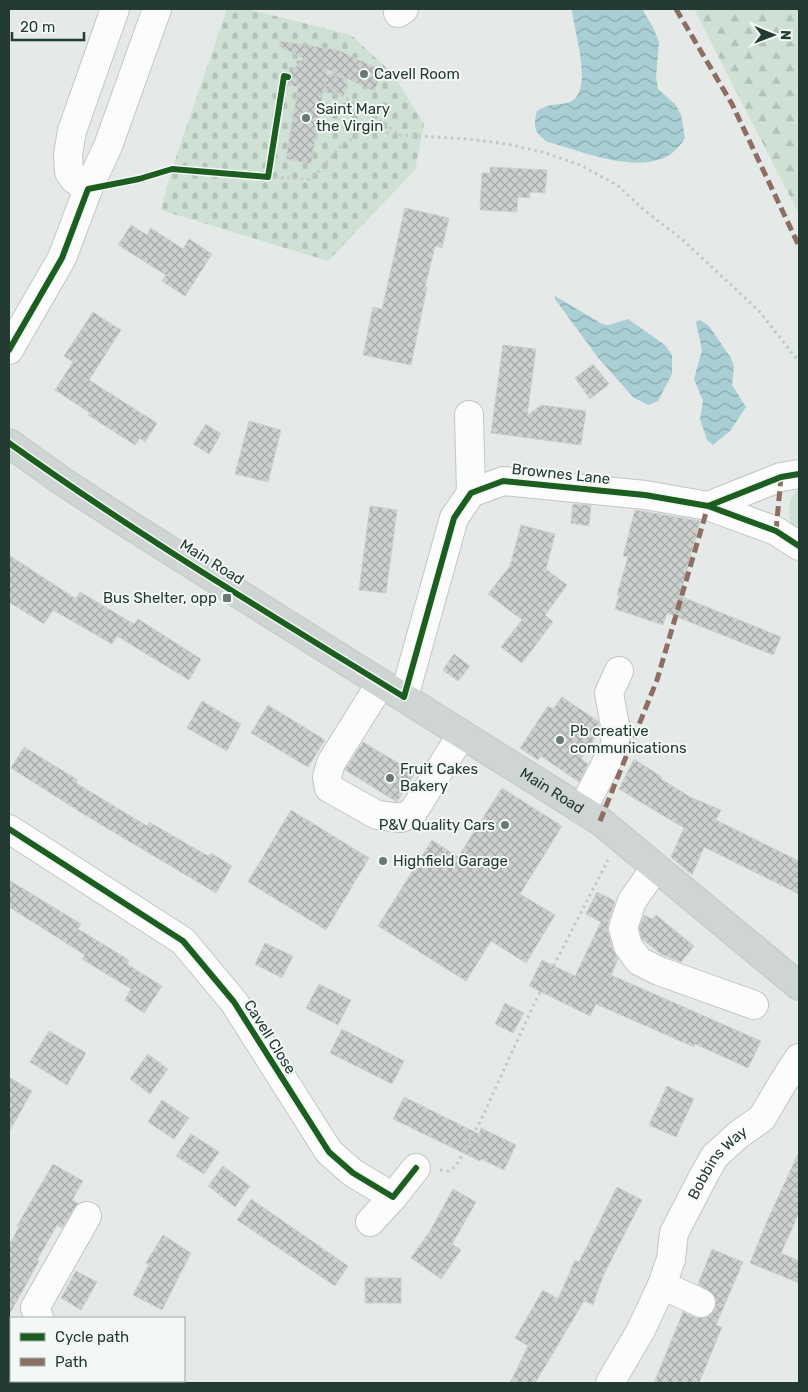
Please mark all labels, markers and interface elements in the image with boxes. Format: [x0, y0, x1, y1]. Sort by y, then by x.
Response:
scale bar [12, 10, 85, 42]
north arrow [748, 10, 798, 60]
text: 20 m [20, 18, 55, 36]
text: N [777, 30, 794, 40]
place label: Cavell Room [374, 65, 460, 83]
marker: Cavell Room [358, 68, 370, 80]
place label: Saint Mary the Virgin [316, 100, 390, 135]
marker: Saint Mary the Virgin [300, 112, 312, 124]
street label: Brownes Lane [511, 460, 611, 488]
street label: Main Road [177, 535, 247, 589]
place label: Bus Shelter, opp [103, 589, 217, 607]
marker: Bus Shelter, opp [221, 592, 233, 604]
place label: Pb creative communications [570, 722, 687, 757]
marker: Pb creative communications [554, 734, 566, 746]
place label: Fruit Cakes Bakery [400, 760, 478, 795]
street label: Main Road [517, 764, 587, 818]
marker: Fruit Cakes Bakery [384, 772, 396, 784]
place label: P&V Quality Cars [379, 816, 495, 834]
marker: P&V Quality Cars [499, 819, 511, 831]
place label: Highfield Garage [393, 852, 508, 870]
marker: Highfield Garage [377, 855, 389, 867]
street label: Cavell Close [240, 997, 300, 1077]
street label: Bobbins Way [684, 1122, 751, 1202]
legend [10, 1317, 185, 1382]
text: Cycle path [55, 1328, 129, 1346]
text: Path [55, 1353, 88, 1371]

